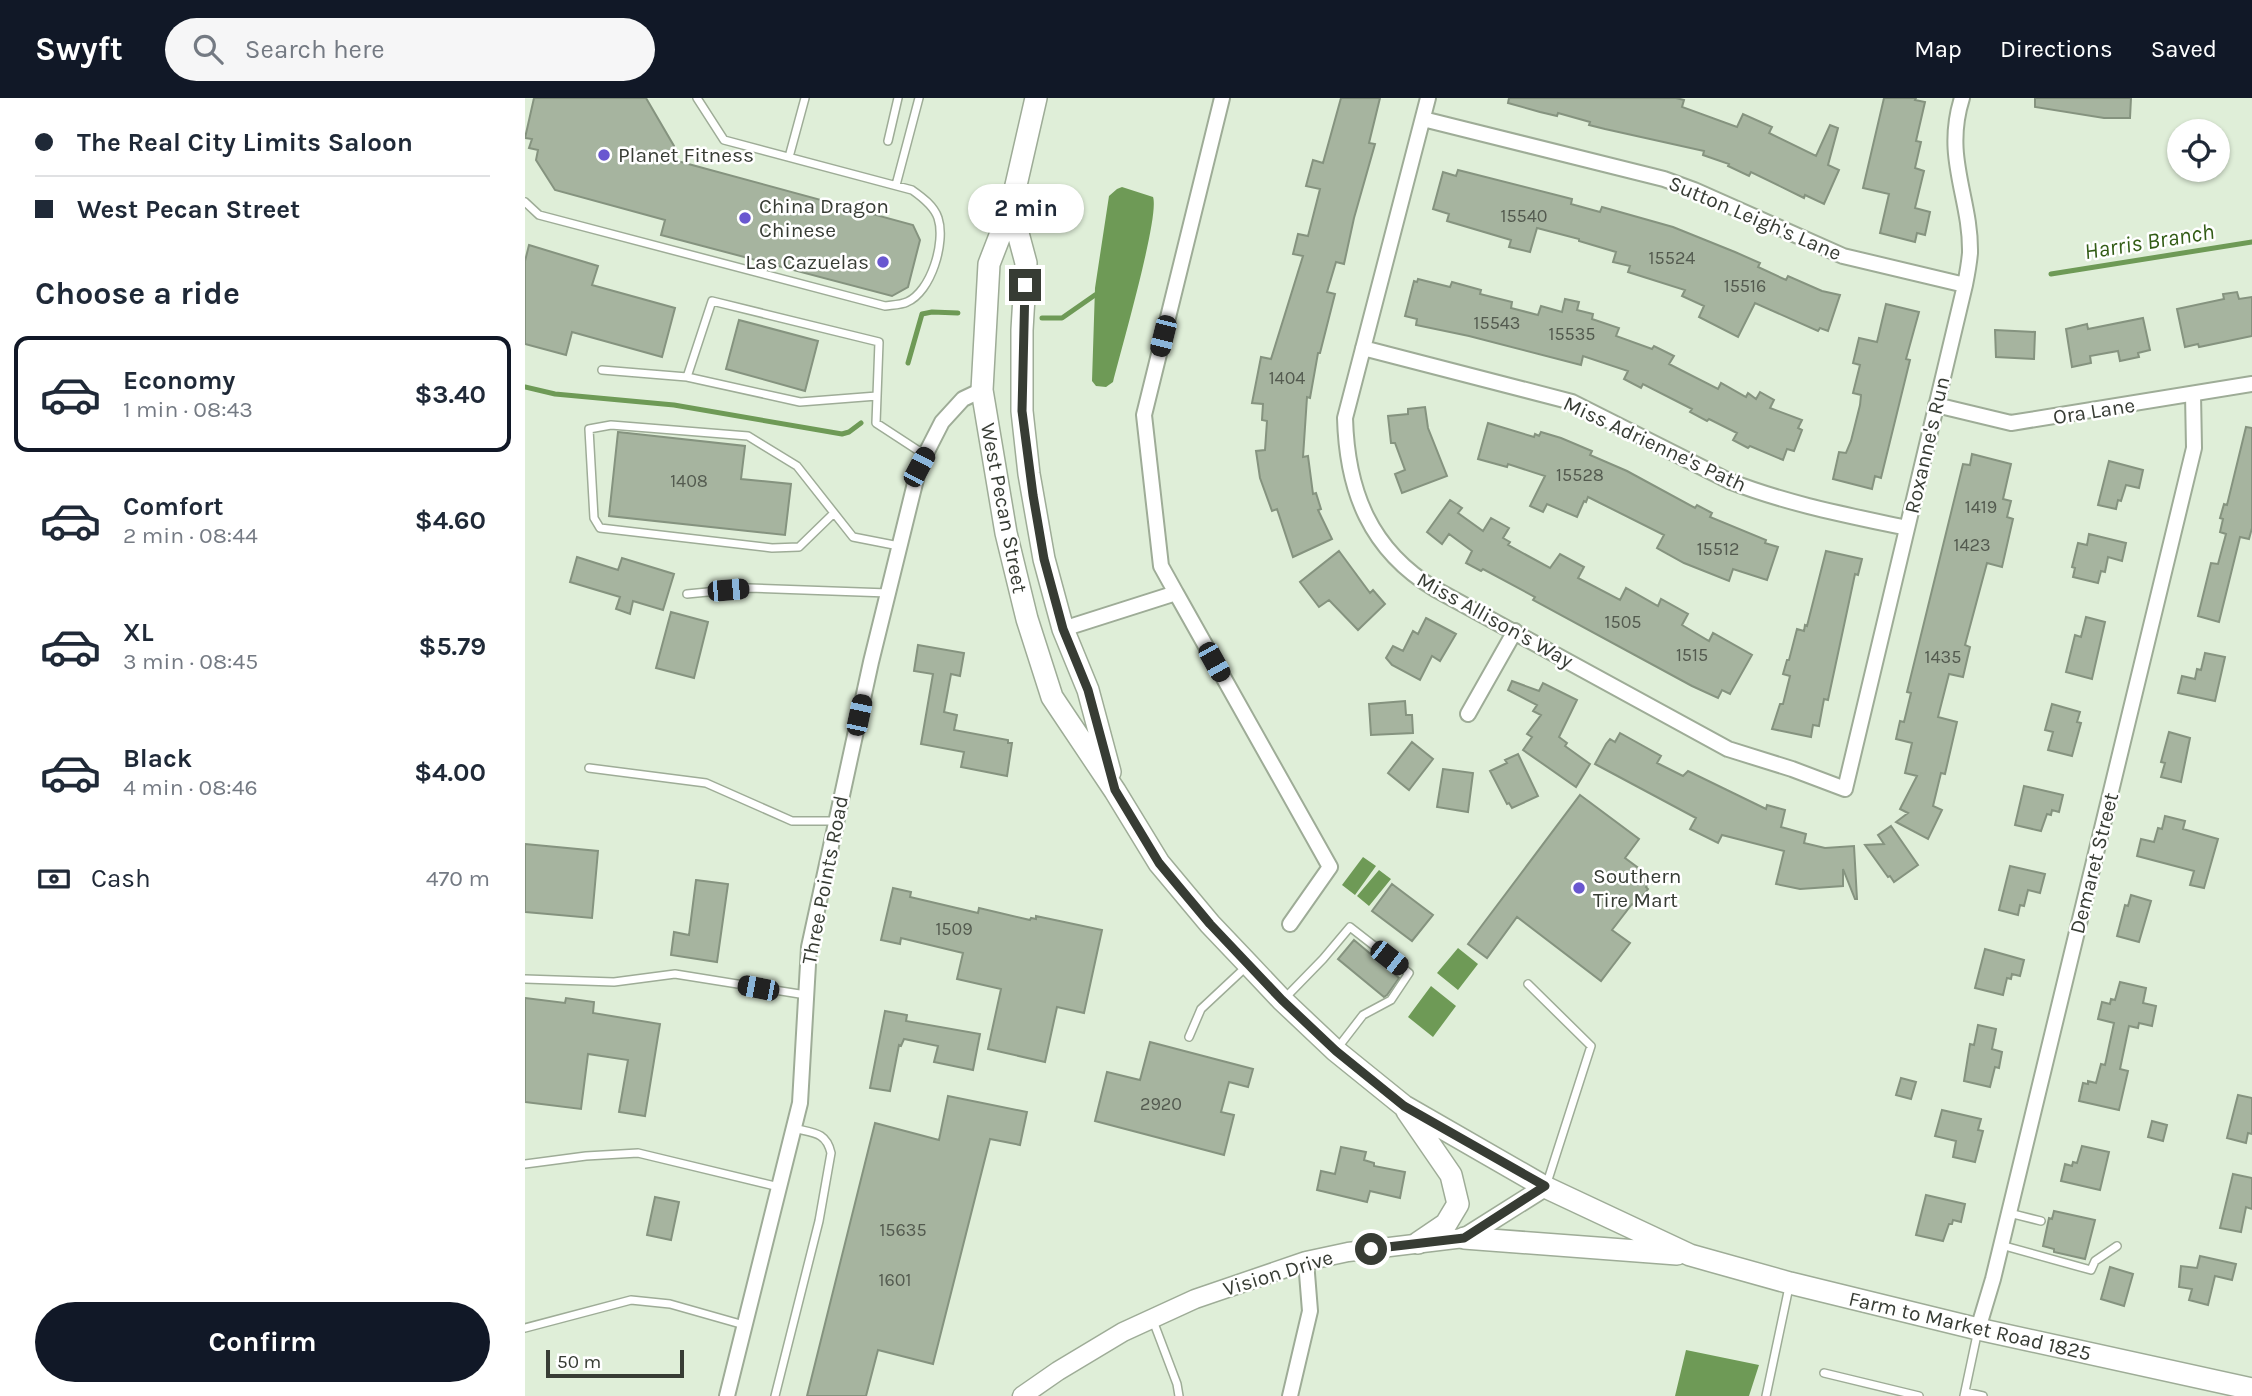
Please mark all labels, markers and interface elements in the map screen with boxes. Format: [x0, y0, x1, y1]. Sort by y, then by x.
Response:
search box [165, 18, 655, 81]
text: Swyft [35, 30, 123, 68]
icon: search [189, 30, 227, 68]
text: Search here [245, 34, 385, 65]
text: Map [1914, 35, 1962, 63]
text: Directions [2000, 35, 2113, 63]
text: Saved [2151, 35, 2217, 63]
map controls [2167, 119, 2230, 182]
button: locate [2167, 119, 2230, 182]
text: The Real City Limits Saloon [77, 127, 413, 158]
place label: Planet Fitness [618, 143, 754, 167]
marker: Planet Fitness [596, 147, 612, 163]
street label: Sutton Leigh's Lane [1665, 171, 1845, 265]
callout: 2 min [967, 184, 1083, 232]
text: West Pecan Street [77, 194, 300, 225]
place label: China Dragon Chinese [759, 194, 889, 242]
text: 2 min [994, 195, 1058, 222]
house number: 15540 [1500, 205, 1548, 227]
marker: China Dragon Chinese [737, 210, 753, 226]
water label: Harris Branch [2082, 218, 2216, 265]
house number: 15524 [1649, 247, 1695, 269]
place label: Las Cazuelas [745, 250, 869, 274]
marker: Las Cazuelas [875, 254, 891, 270]
route end [1009, 269, 1041, 301]
text: Choose a ride [35, 275, 240, 312]
house number: 15516 [1724, 275, 1766, 297]
house number: 15543 [1474, 312, 1520, 334]
car [1148, 313, 1179, 359]
house number: 15535 [1548, 323, 1596, 345]
icon: car [39, 363, 102, 426]
text: Economy [123, 365, 235, 396]
house number: 1404 [1269, 367, 1305, 389]
street label: Roxanne's Run [1900, 374, 1954, 516]
text: $3.40 [414, 379, 486, 410]
street label: Miss Adrienne's Path [1560, 391, 1750, 497]
street label: Ora Lane [2051, 393, 2137, 429]
text: 1 min · 08:43 [123, 396, 253, 423]
street label: West Pecan Street [976, 421, 1032, 595]
car [900, 444, 939, 490]
house number: 15528 [1556, 464, 1604, 486]
house number: 1408 [670, 470, 708, 492]
icon: car [39, 489, 102, 552]
text: Comfort [123, 491, 224, 522]
house number: 1419 [1965, 496, 1997, 518]
text: $4.60 [415, 505, 486, 536]
text: 2 min · 08:44 [123, 522, 258, 549]
house number: 1423 [1953, 534, 1991, 556]
house number: 15512 [1697, 538, 1739, 560]
street label: Miss Allison's Way [1413, 567, 1577, 673]
car [707, 578, 750, 602]
house number: 1505 [1605, 611, 1641, 633]
icon: car [39, 615, 102, 678]
text: XL [123, 617, 154, 648]
text: $5.79 [419, 631, 486, 662]
car [1195, 639, 1234, 685]
house number: 1515 [1676, 644, 1708, 666]
house number: 1435 [1925, 646, 1961, 668]
text: 3 min · 08:45 [123, 648, 258, 675]
car [845, 692, 874, 738]
icon: car [39, 741, 102, 804]
text: Black [123, 743, 192, 774]
text: $4.00 [414, 757, 486, 788]
text: 4 min · 08:46 [123, 774, 258, 801]
street label: Demaret Street [2065, 790, 2123, 936]
street label: Three Points Road [797, 793, 853, 967]
icon: cash [35, 860, 73, 898]
text: Cash [91, 863, 151, 894]
place label: Southern Tire Mart [1593, 864, 1682, 912]
text: 470 m [426, 865, 490, 892]
marker: Southern Tire Mart [1571, 880, 1587, 896]
house number: 1509 [935, 918, 973, 940]
car [1366, 937, 1413, 979]
car [736, 974, 781, 1002]
house number: 2920 [1140, 1093, 1182, 1115]
house number: 15635 [879, 1219, 927, 1241]
route start [1355, 1233, 1387, 1265]
street label: Vision Drive [1220, 1245, 1336, 1301]
house number: 1601 [879, 1269, 911, 1291]
street label: Farm to Market Road 1825 [1846, 1286, 2094, 1366]
button: Confirm [35, 1302, 490, 1382]
scale bar [546, 1347, 684, 1379]
text: 50 m [557, 1351, 601, 1373]

